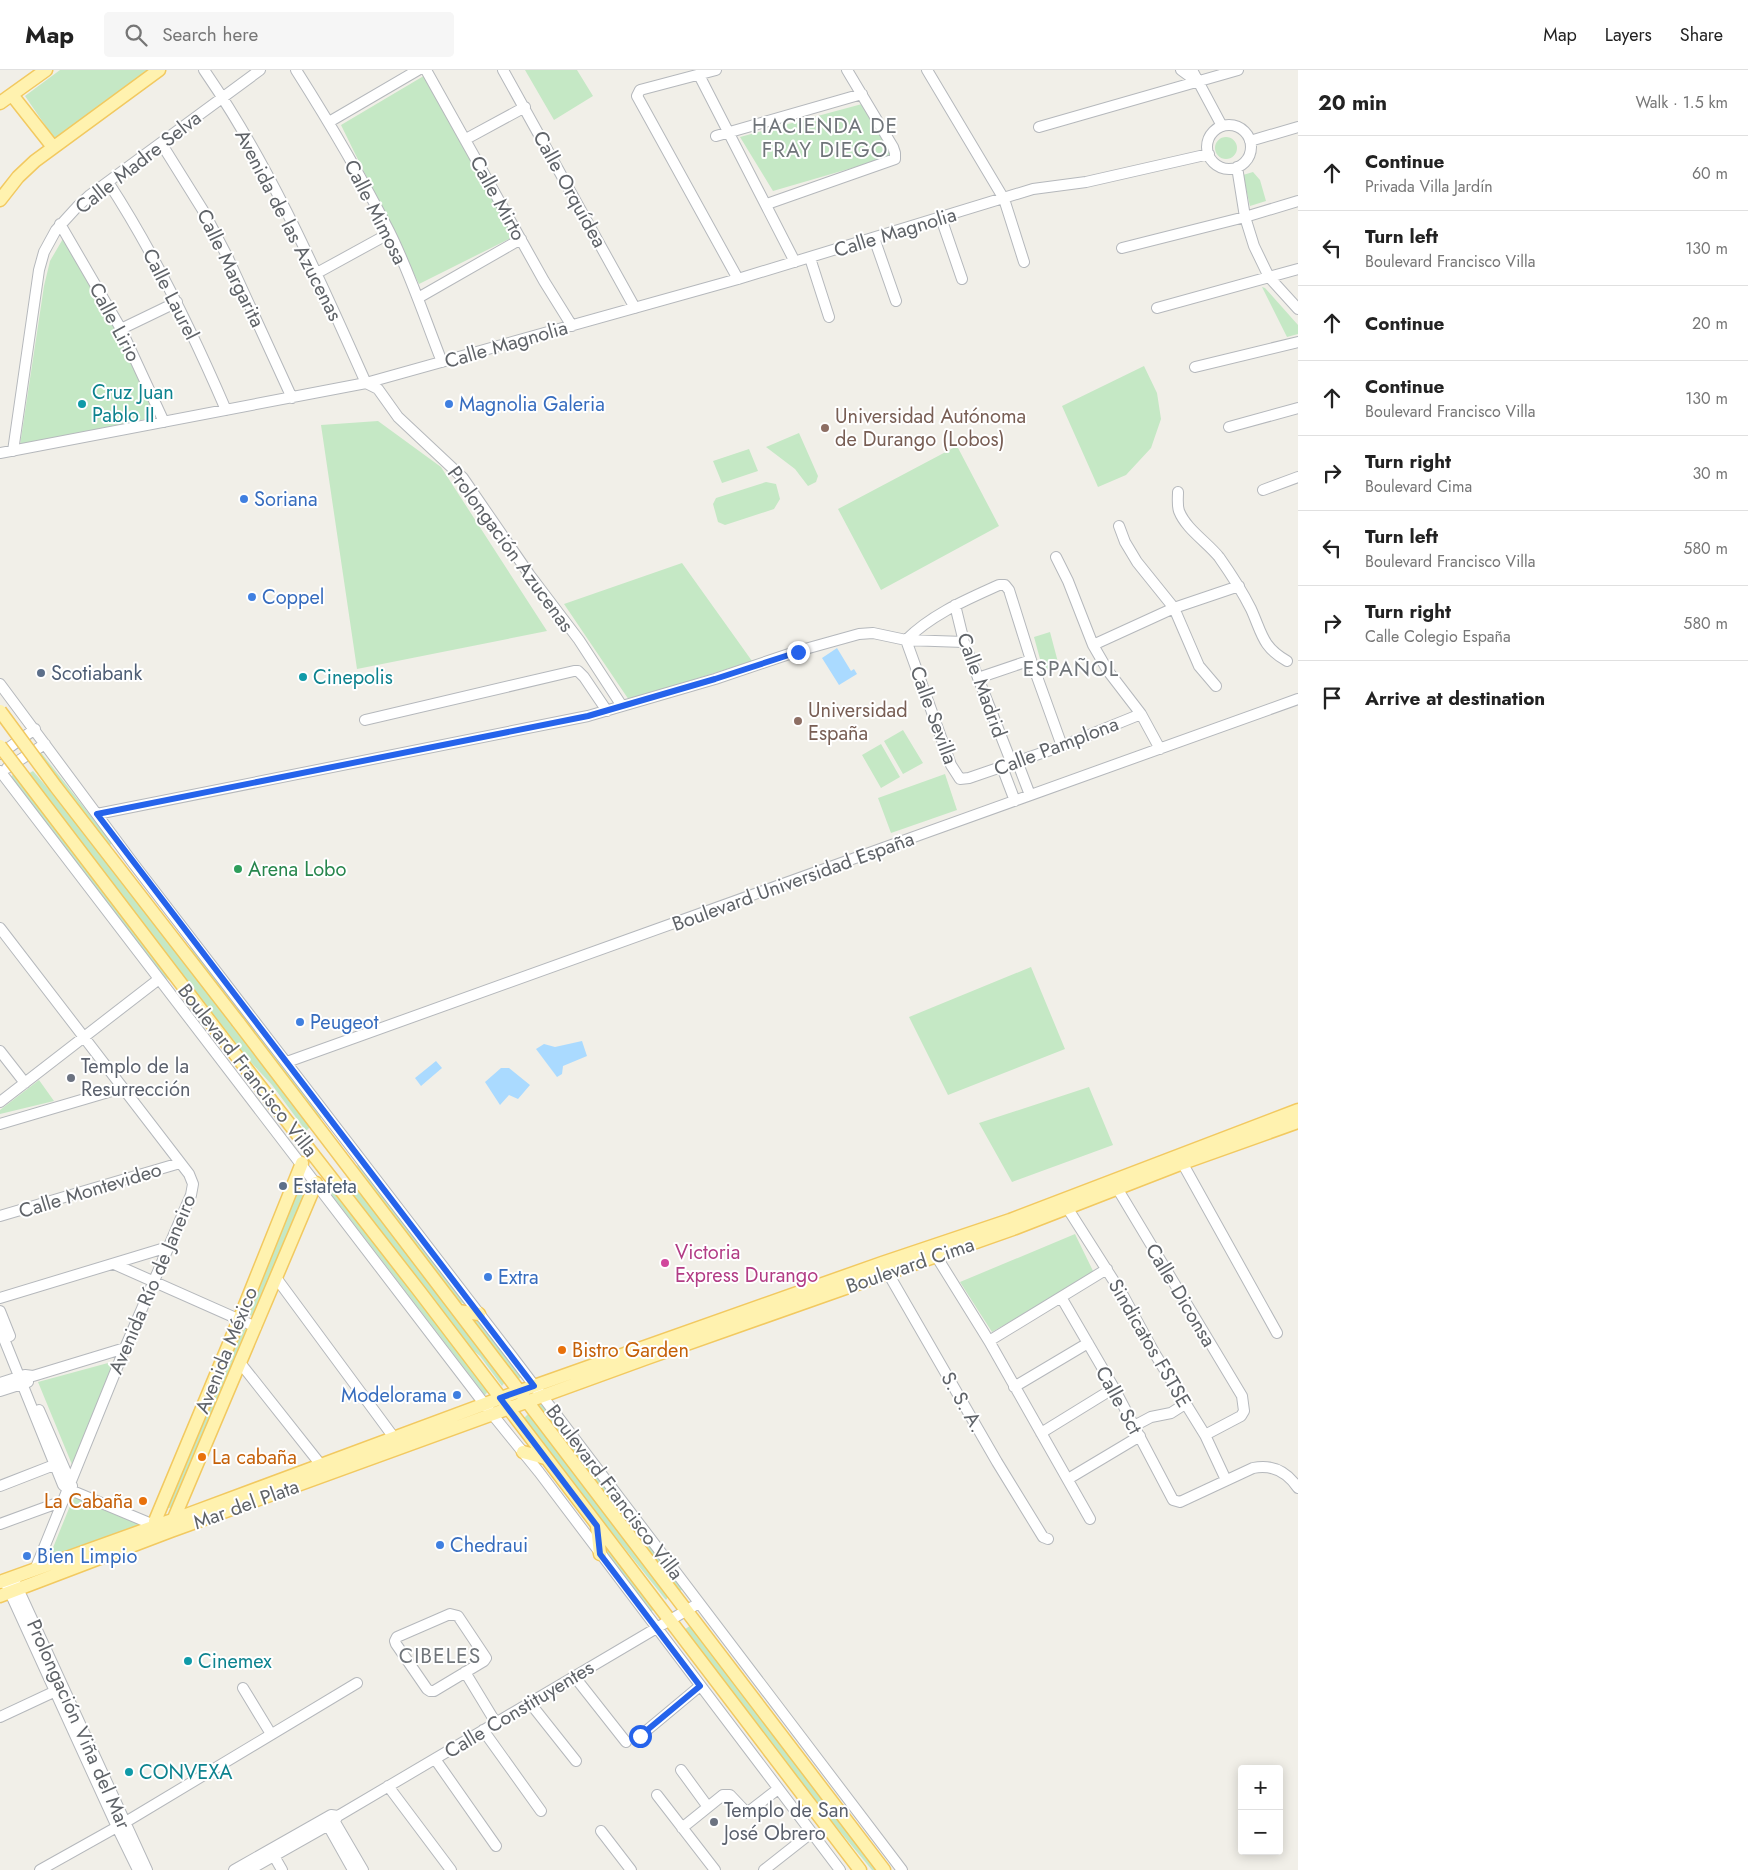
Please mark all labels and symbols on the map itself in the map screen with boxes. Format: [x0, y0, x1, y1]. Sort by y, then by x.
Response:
street label: Calle Madre Selva [69, 104, 208, 221]
district label: HACIENDA DE FRAY DIEGO [752, 111, 898, 165]
street label: Avenida de las Azucenas [228, 124, 349, 326]
street label: Calle Orquídea [525, 126, 614, 253]
street label: Calle Mirto [462, 151, 533, 246]
street label: Calle Mimosa [337, 155, 414, 270]
street label: Calle Magnolia [830, 200, 960, 265]
street label: Calle Margarita [189, 204, 272, 332]
street label: Calle Laurel [135, 243, 206, 345]
street label: Calle Lirio [82, 277, 148, 367]
street label: Calle Magnolia [441, 313, 571, 376]
place label: Cruz Juan Pablo II [92, 378, 174, 430]
place label: Magnolia Galeria [459, 390, 605, 419]
marker: Cruz Juan Pablo II [76, 398, 88, 410]
marker: Magnolia Galeria [443, 398, 455, 410]
place label: Universidad Autónoma de Durango (Lobos) [835, 402, 1026, 454]
marker: Universidad Autónoma de Durango (Lobos) [819, 422, 831, 434]
street label: Prolongación Azucenas [440, 460, 581, 638]
place label: Soriana [254, 485, 318, 514]
marker: Soriana [238, 493, 250, 505]
place label: Coppel [262, 583, 324, 612]
marker: Coppel [246, 591, 258, 603]
street label: Calle Madrid [949, 629, 1014, 742]
route end [787, 641, 810, 664]
district label: ESPAÑOL [1023, 654, 1119, 684]
place label: Scotiabank [51, 659, 143, 688]
street label: Calle Sevilla [902, 662, 965, 768]
place label: Cinepolis [313, 663, 393, 692]
marker: Scotiabank [35, 667, 47, 679]
marker: Cinepolis [297, 671, 309, 683]
place label: Universidad España [808, 696, 908, 748]
street label: Calle Pamplona [990, 709, 1123, 784]
marker: Universidad España [792, 715, 804, 727]
street label: Boulevard Universidad España [668, 824, 918, 939]
place label: Arena Lobo [248, 855, 346, 884]
marker: Arena Lobo [232, 863, 244, 875]
street label: Boulevard Francisco Villa [171, 977, 325, 1163]
place label: Peugeot [310, 1008, 379, 1037]
marker: Peugeot [294, 1016, 306, 1028]
place label: Templo de la Resurrección [81, 1052, 191, 1104]
marker: Templo de la Resurrección [65, 1072, 77, 1084]
street label: Calle Montevideo [15, 1155, 165, 1226]
place label: Estafeta [293, 1172, 357, 1201]
marker: Estafeta [277, 1180, 289, 1192]
street label: Avenida Río de Janeiro [101, 1190, 203, 1379]
street label: Boulevard Cima [842, 1230, 978, 1301]
place label: Victoria Express Durango [675, 1238, 818, 1290]
street label: Calle Diconsa [1138, 1238, 1223, 1353]
marker: Victoria Express Durango [659, 1257, 671, 1269]
place label: Extra [498, 1263, 539, 1292]
marker: Extra [482, 1271, 494, 1283]
street label: Sindicatos FSTSE [1101, 1273, 1198, 1413]
street label: Avenida México [188, 1282, 265, 1418]
place label: Bistro Garden [572, 1336, 689, 1365]
marker: Bistro Garden [556, 1344, 568, 1356]
street label: Calle Sct [1088, 1361, 1149, 1440]
street label: S. S. A. [934, 1367, 992, 1438]
place label: Modelorama [341, 1381, 447, 1410]
marker: Modelorama [451, 1389, 463, 1401]
street label: Boulevard Francisco Villa [539, 1399, 690, 1586]
place label: La cabaña [212, 1443, 297, 1472]
marker: La cabaña [196, 1451, 208, 1463]
street label: Mar del Plata [189, 1472, 303, 1537]
place label: La Cabaña [44, 1487, 133, 1516]
marker: La Cabaña [137, 1495, 149, 1507]
place label: Chedraui [450, 1531, 528, 1560]
marker: Chedraui [434, 1539, 446, 1551]
place label: Bien Limpio [37, 1542, 138, 1571]
marker: Bien Limpio [21, 1550, 33, 1562]
street label: Prolongación Viña del Mar [19, 1615, 138, 1834]
district label: CIBELES [399, 1641, 481, 1671]
place label: Cinemex [198, 1647, 272, 1676]
street label: Calle Constituyentes [439, 1653, 599, 1766]
marker: Cinemex [182, 1655, 194, 1667]
route start [629, 1725, 652, 1748]
place label: CONVEXA [139, 1758, 233, 1787]
marker: CONVEXA [123, 1766, 135, 1778]
place label: Templo de San José Obrero [721, 1796, 849, 1848]
marker: Templo de San José Obrero [708, 1816, 720, 1828]

